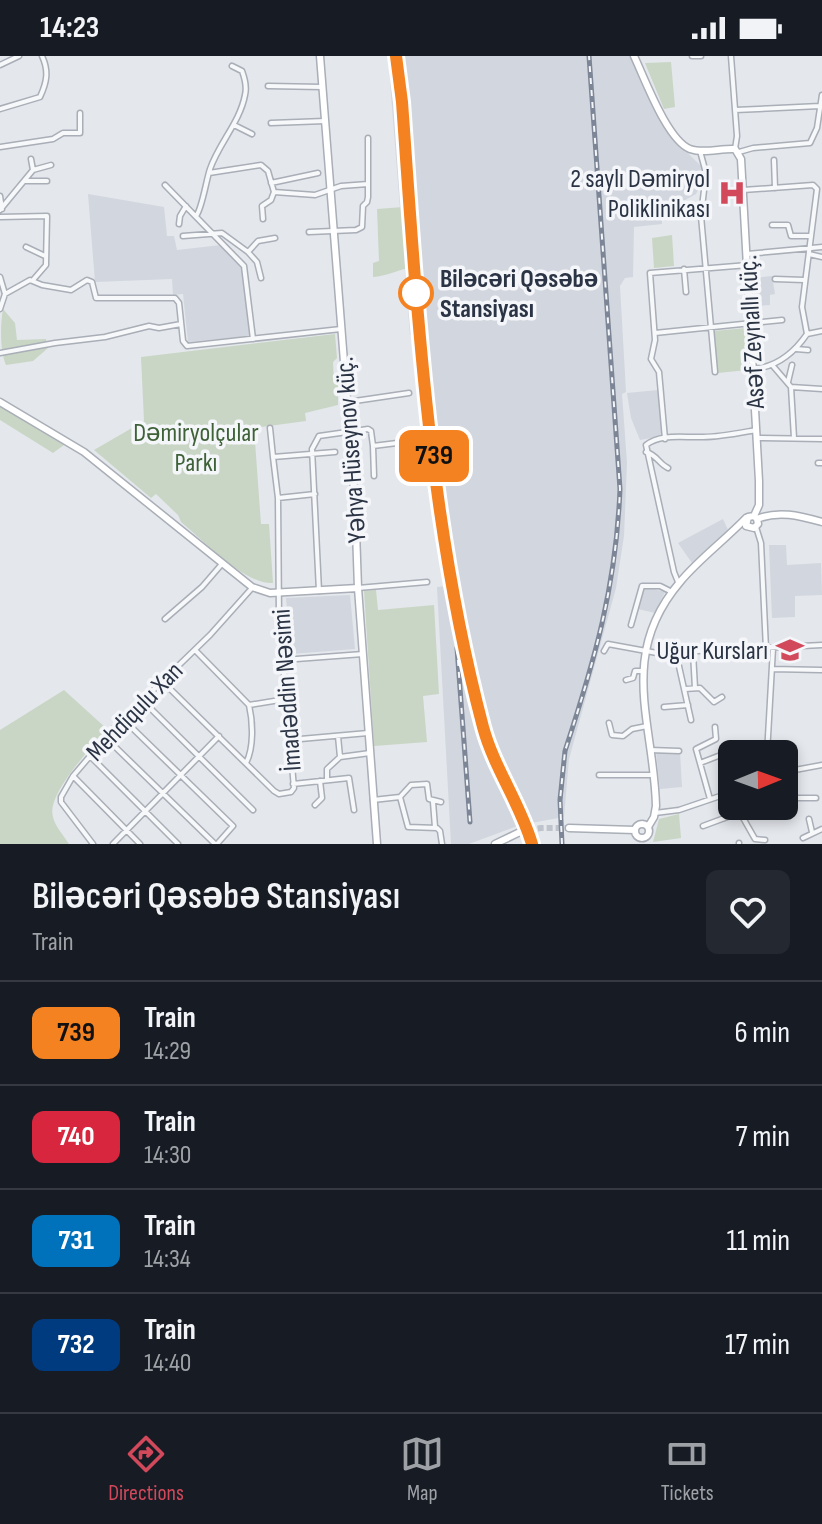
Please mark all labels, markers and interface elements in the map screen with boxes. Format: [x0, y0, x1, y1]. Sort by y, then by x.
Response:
text: 14:23 [40, 10, 99, 46]
place label: 2 saylı Dəmiryol Poliklinikası [570, 164, 710, 225]
hospital icon: 2 saylı Dəmiryol Poliklinikası [717, 178, 747, 208]
street label: Asəf Zeynallı küç. [733, 254, 772, 410]
place label: Biləcəri Qəsəbə Stansiyası [440, 264, 598, 325]
marker: Biləcəri Qəsəbə Stansiyası [399, 276, 433, 310]
street label: Yəhya Hüseynov küç. [330, 356, 373, 544]
park label: Dəmiryolçular Parkı [133, 418, 259, 479]
line badge: 739 [388, 430, 480, 482]
text: 739 [415, 439, 453, 472]
street label: İmadəddin Nəsimi [266, 608, 309, 772]
school or university icon: Uğur Kursları [775, 635, 805, 665]
place label: Uğur Kursları [656, 636, 768, 667]
street label: Mehdiqulu Xan [80, 656, 190, 768]
north arrow [718, 740, 798, 820]
map controls [718, 740, 798, 820]
button: heart [706, 870, 790, 954]
text: Biləcəri Qəsəbə Stansiyası [32, 874, 400, 919]
text: Train [32, 927, 74, 958]
text: Train [144, 1000, 196, 1036]
text: 6 min [734, 1015, 790, 1051]
text: 739 [57, 1016, 95, 1049]
text: 14:29 [144, 1036, 191, 1067]
text: Train [144, 1104, 196, 1140]
text: 7 min [736, 1119, 790, 1155]
text: 740 [58, 1120, 94, 1153]
text: 14:30 [144, 1140, 191, 1171]
text: Train [144, 1208, 196, 1244]
text: 11 min [727, 1223, 790, 1259]
text: 731 [58, 1224, 94, 1257]
text: 14:34 [144, 1244, 191, 1275]
text: Train [144, 1312, 196, 1348]
text: 17 min [725, 1327, 790, 1363]
text: 732 [57, 1328, 95, 1361]
text: 14:40 [144, 1348, 191, 1379]
tab: Directions [108, 1432, 184, 1507]
tab: Map [400, 1432, 444, 1507]
tab: Tickets [661, 1432, 714, 1507]

